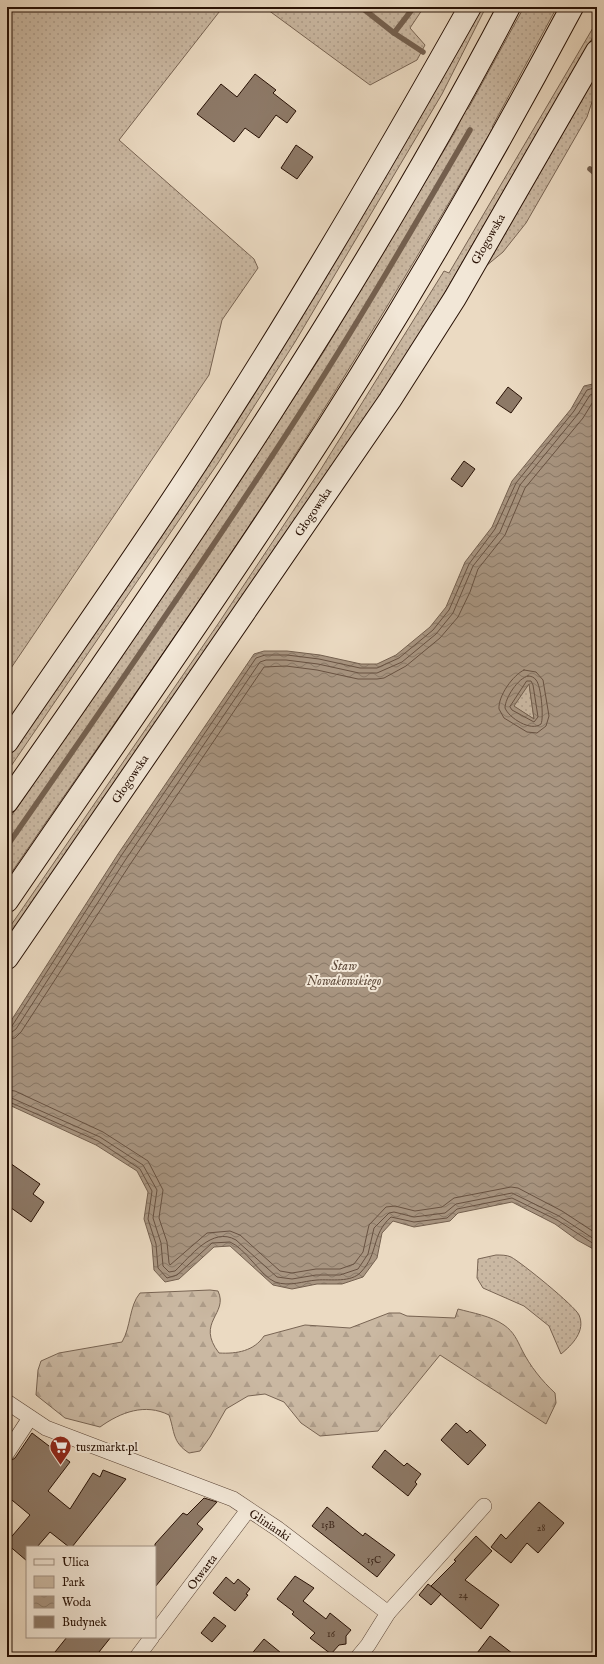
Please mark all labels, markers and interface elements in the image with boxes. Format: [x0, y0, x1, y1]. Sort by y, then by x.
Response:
street label: Głogowska [468, 211, 509, 267]
street label: Głogowska [292, 484, 336, 540]
street label: Głogowska [109, 751, 153, 807]
water label: Staw Nowakowskiego [307, 958, 382, 991]
supermarket icon: tuszmarkt.pl [47, 1434, 73, 1467]
place label: tuszmarkt.pl [76, 1440, 138, 1456]
street label: Glinianki [246, 1506, 293, 1545]
house number: 15B [321, 1519, 335, 1532]
house number: 28 [537, 1522, 545, 1535]
legend [26, 1546, 156, 1638]
street label: Otwarta [184, 1551, 221, 1593]
house number: 15C [367, 1554, 381, 1567]
text: Ulica [62, 1555, 90, 1570]
text: Park [62, 1575, 85, 1590]
house number: 24 [458, 1589, 468, 1602]
text: Woda [62, 1595, 92, 1610]
text: Budynek [62, 1615, 107, 1630]
house number: 16 [327, 1628, 336, 1641]

